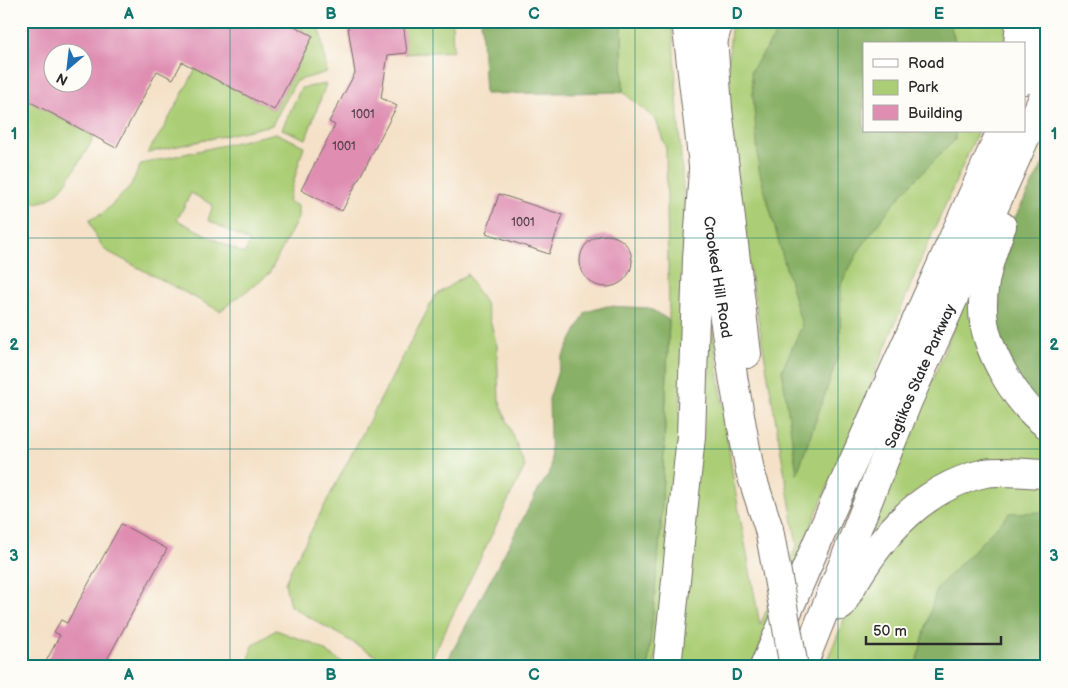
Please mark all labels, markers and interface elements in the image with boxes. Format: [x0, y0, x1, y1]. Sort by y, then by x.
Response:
text: A [123, 5, 134, 24]
text: B [325, 5, 337, 24]
text: C [528, 5, 540, 24]
text: D [731, 5, 743, 24]
text: E [934, 5, 944, 24]
north arrow [42, 42, 92, 92]
legend [863, 42, 1026, 132]
text: Road [908, 54, 944, 73]
text: N [53, 69, 71, 89]
text: Park [908, 78, 939, 97]
text: Building [908, 104, 963, 123]
house number: 1001 [351, 107, 375, 122]
text: 1 [11, 125, 17, 144]
text: 1 [1051, 125, 1057, 144]
house number: 1001 [332, 139, 356, 154]
house number: 1001 [511, 215, 535, 230]
street label: Crooked Hill Road [699, 215, 736, 339]
street label: Sagtikos State Parkway [881, 301, 960, 451]
text: 2 [9, 336, 19, 355]
text: 2 [1049, 336, 1059, 355]
text: 3 [9, 547, 19, 566]
text: 3 [1049, 547, 1059, 566]
scale bar [866, 613, 1000, 645]
text: 50 m [873, 622, 907, 641]
text: A [123, 666, 134, 685]
text: B [325, 666, 337, 685]
text: C [528, 666, 540, 685]
text: D [731, 666, 743, 685]
text: E [934, 666, 944, 685]

